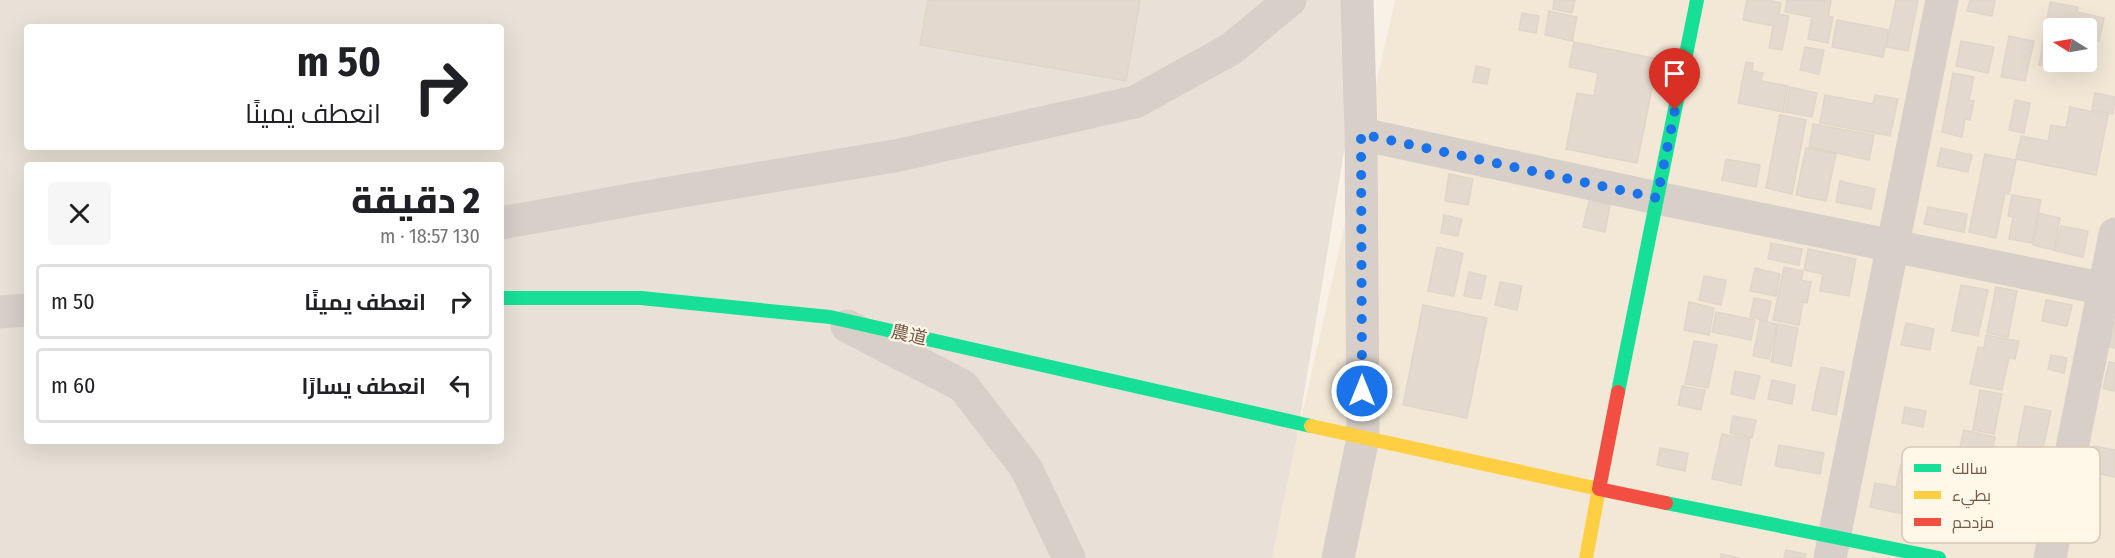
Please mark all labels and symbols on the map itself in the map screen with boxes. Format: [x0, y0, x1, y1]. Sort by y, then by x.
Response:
north arrow [2043, 18, 2097, 72]
pin [1649, 48, 1700, 110]
street label: 農道 [889, 320, 929, 350]
position arrow [1330, 359, 1394, 423]
legend [1902, 447, 2100, 543]
text: سالك [1952, 459, 1987, 478]
text: بطيء [1952, 486, 1991, 509]
text: مزدحم [1952, 513, 1994, 534]

